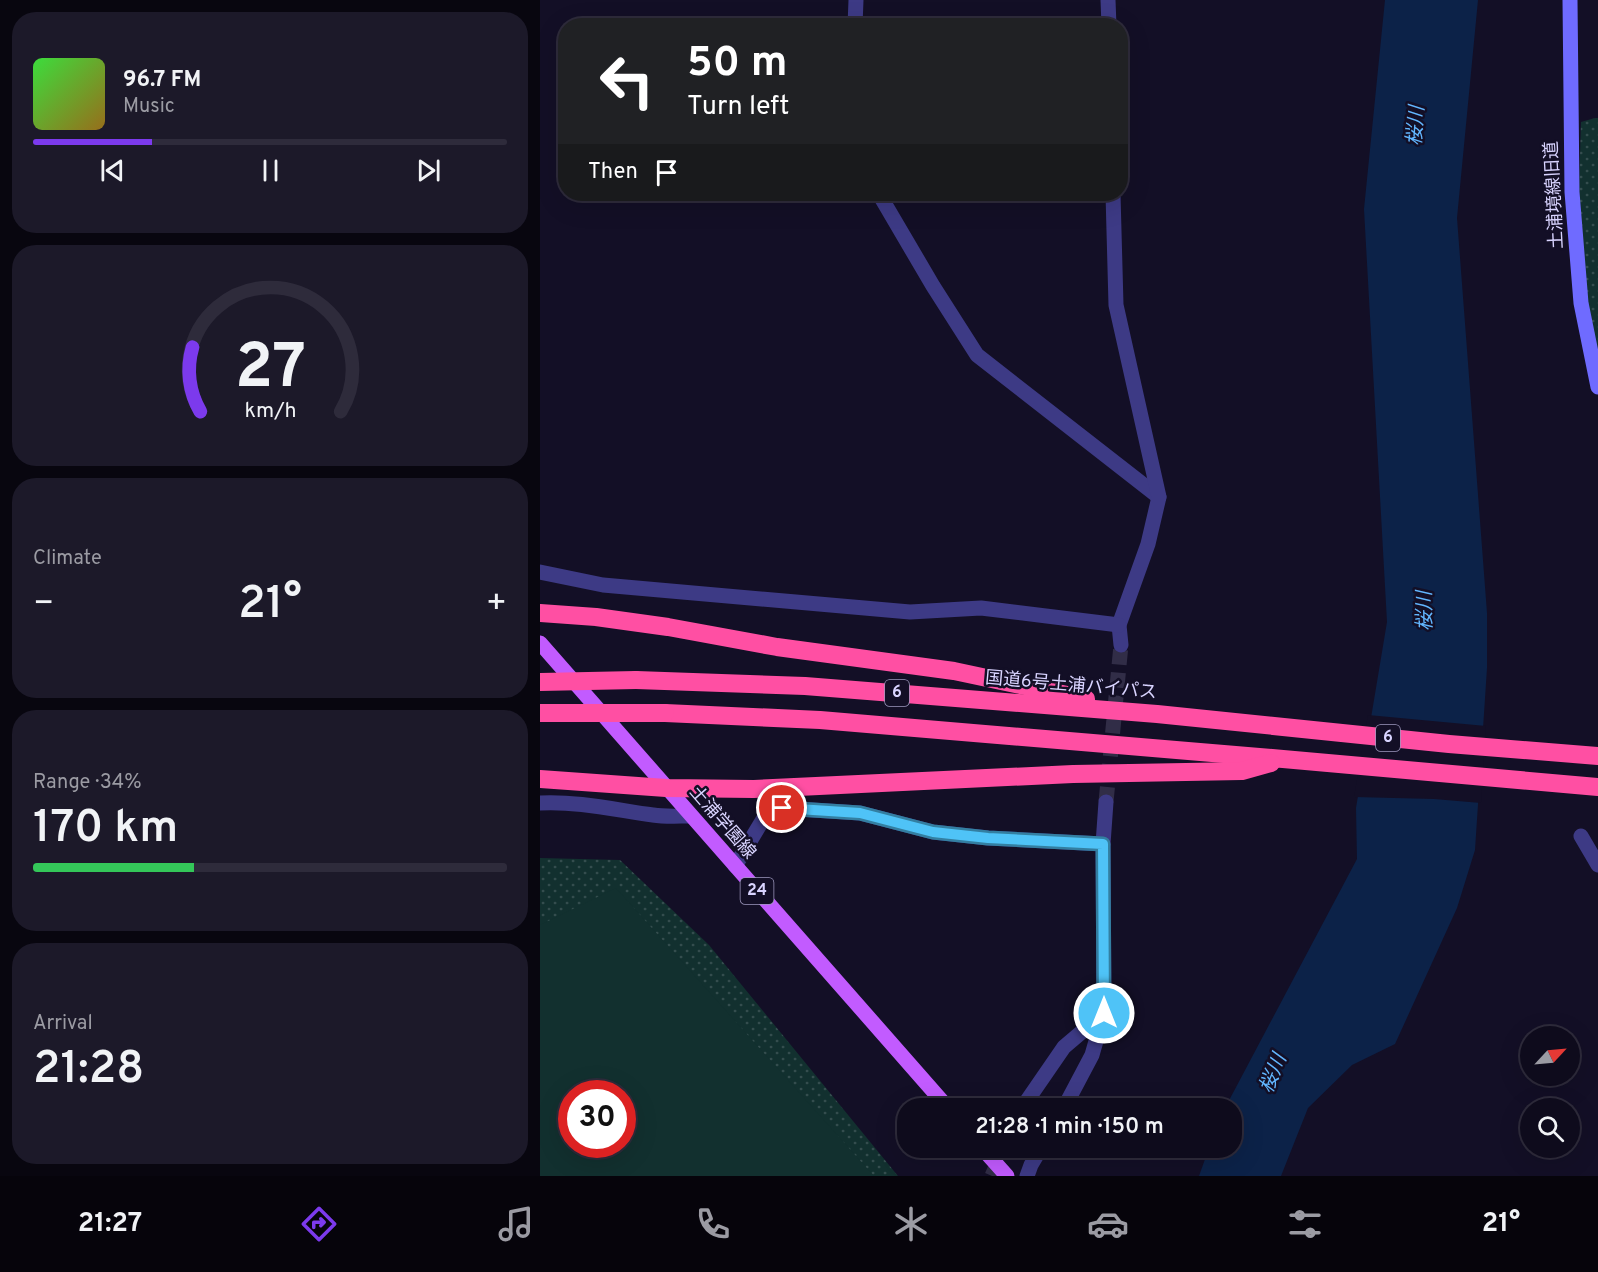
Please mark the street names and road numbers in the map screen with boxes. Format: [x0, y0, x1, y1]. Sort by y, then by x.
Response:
street label: 土浦境線旧道 [1541, 140, 1569, 250]
street label: 国道6号土浦バイパス [984, 667, 1158, 705]
road number: 6 [885, 680, 909, 706]
road number: 6 [1376, 725, 1400, 751]
street label: 土浦学園線 [684, 781, 760, 865]
road number: 24 [740, 878, 774, 904]

